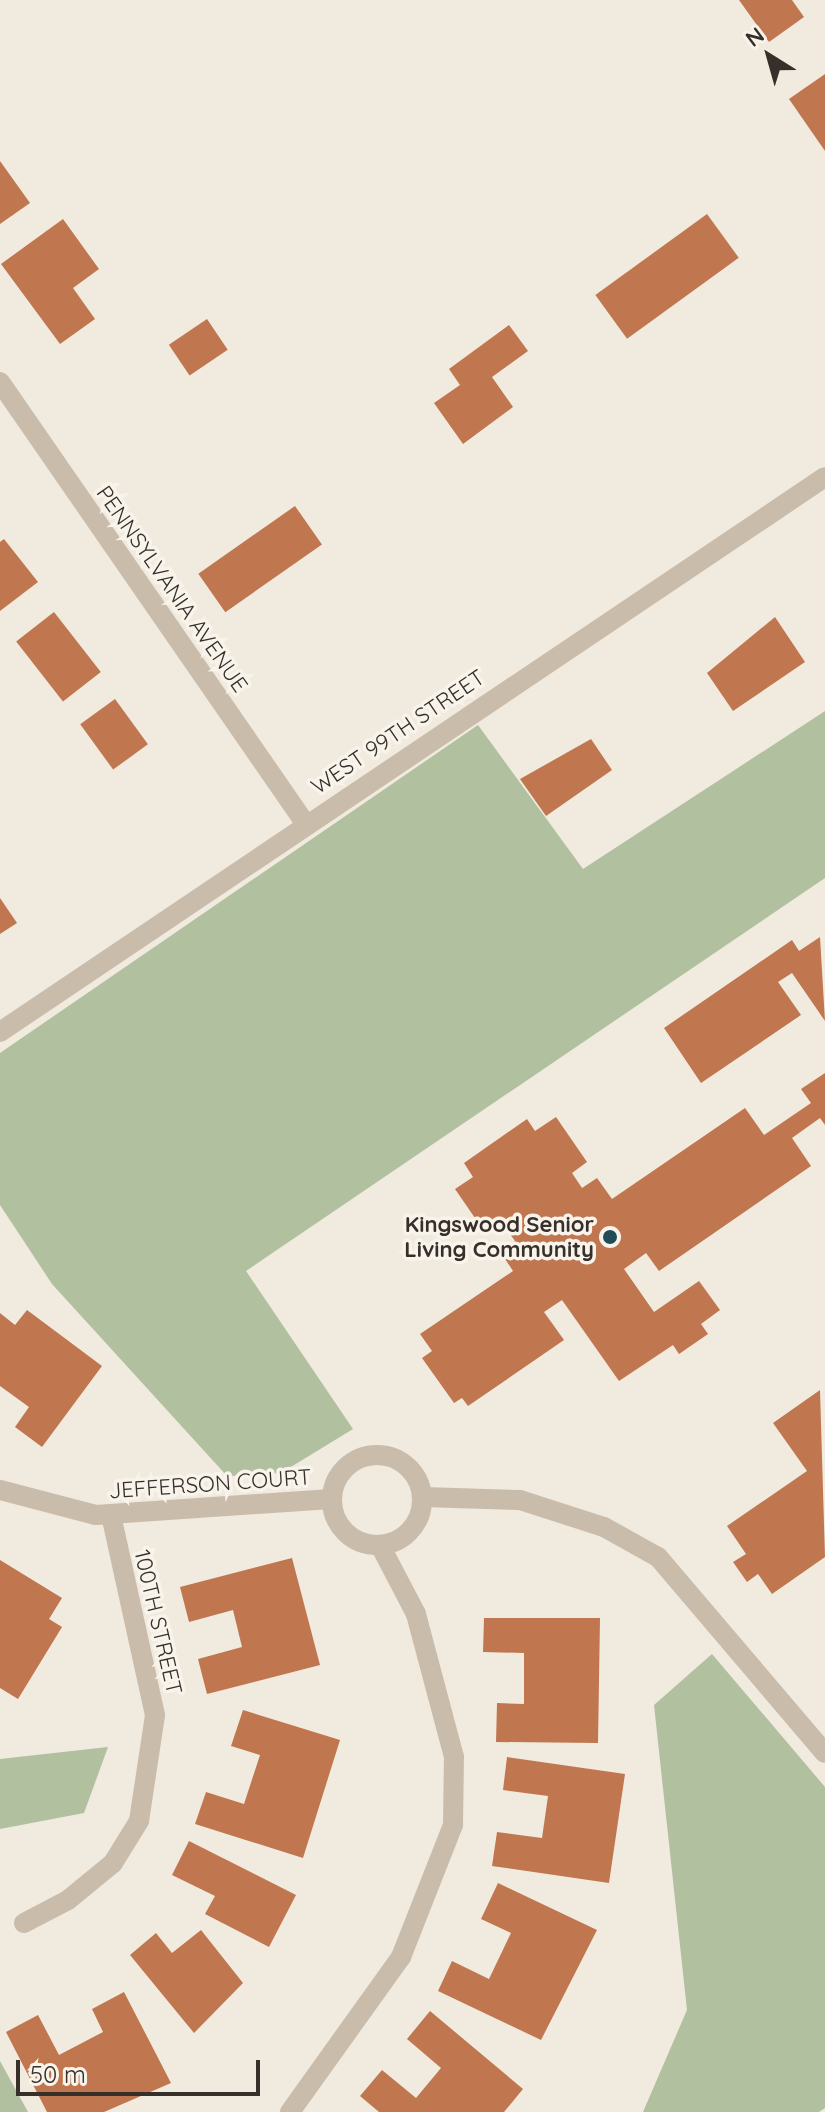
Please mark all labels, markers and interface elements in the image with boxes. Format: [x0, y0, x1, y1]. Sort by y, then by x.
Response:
north arrow [729, 16, 809, 96]
text: N [740, 21, 769, 53]
street label: PENNSYLVANIA AVENUE [91, 481, 253, 697]
street label: WEST 99TH STREET [306, 664, 490, 800]
place label: Kingswood Senior Living Community [404, 1211, 594, 1262]
marker: Kingswood Senior Living Community [601, 1228, 619, 1246]
street label: JEFFERSON COURT [108, 1464, 312, 1504]
street label: 100TH STREET [129, 1547, 187, 1697]
scale bar [20, 2044, 264, 2094]
text: 50 m [30, 2059, 86, 2089]

